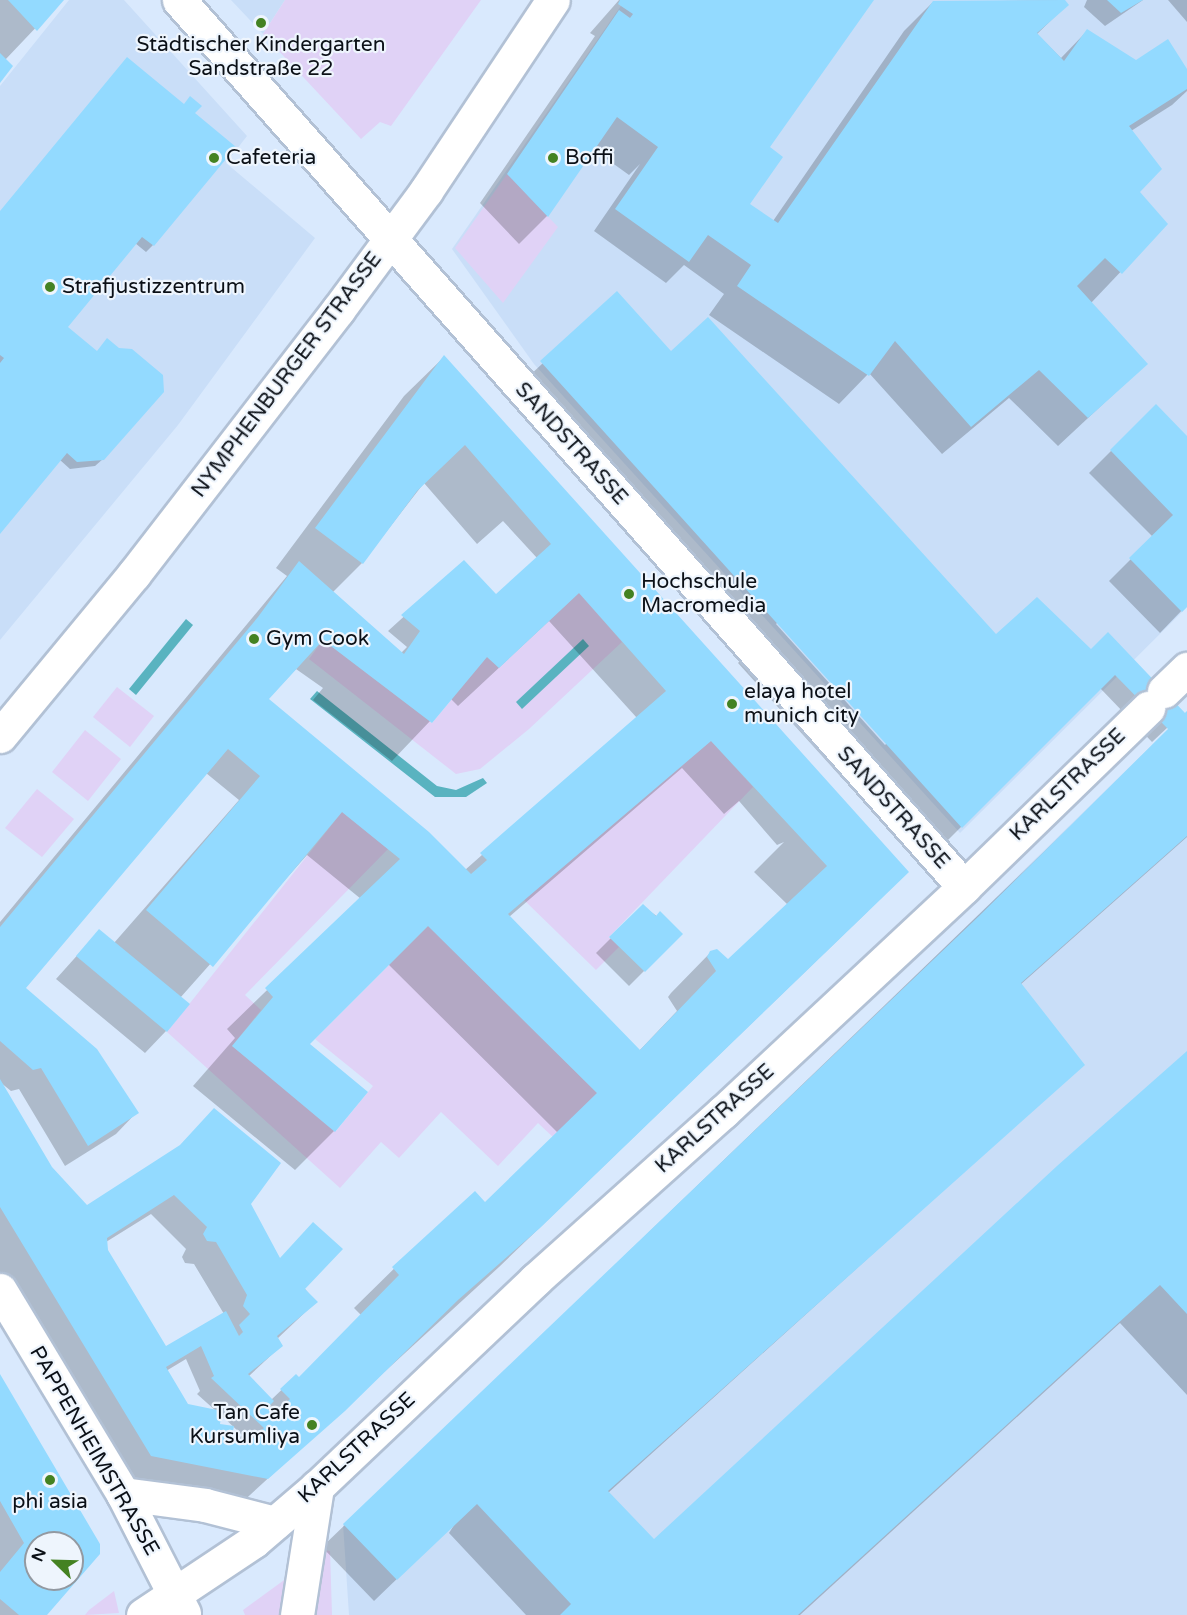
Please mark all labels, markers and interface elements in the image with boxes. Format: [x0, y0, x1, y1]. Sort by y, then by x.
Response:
marker: Städtischer Kindergarten Sandstraße 22 [254, 16, 268, 30]
place label: Städtischer Kindergarten Sandstraße 22 [137, 32, 385, 82]
place label: Cafeteria [226, 145, 316, 171]
place label: Boffi [565, 145, 614, 171]
marker: Cafeteria [207, 151, 221, 165]
marker: Boffi [546, 151, 560, 165]
street label: NYMPHENBURGER STRASSE [186, 247, 388, 503]
place label: Strafjustizzentrum [62, 274, 245, 300]
marker: Strafjustizzentrum [43, 280, 57, 294]
street label: SANDSTRASSE [509, 378, 633, 510]
place label: Hochschule Macromedia [641, 569, 766, 619]
marker: Hochschule Macromedia [622, 587, 636, 601]
place label: Gym Cook [266, 626, 369, 652]
marker: Gym Cook [247, 632, 261, 646]
place label: elaya hotel munich city [744, 679, 859, 729]
marker: elaya hotel munich city [725, 697, 739, 711]
street label: KARLSTRASSE [1005, 723, 1131, 847]
street label: SANDSTRASSE [831, 742, 955, 874]
street label: KARLSTRASSE [650, 1059, 780, 1179]
street label: PAPPENHEIMSTRASSE [24, 1342, 164, 1560]
street label: KARLSTRASSE [293, 1387, 421, 1509]
place label: Tan Cafe Kursumliya [190, 1400, 300, 1450]
marker: Tan Cafe Kursumliya [305, 1418, 319, 1432]
marker: phi asia [43, 1473, 57, 1487]
place label: phi asia [12, 1489, 88, 1515]
north arrow [24, 1531, 84, 1591]

